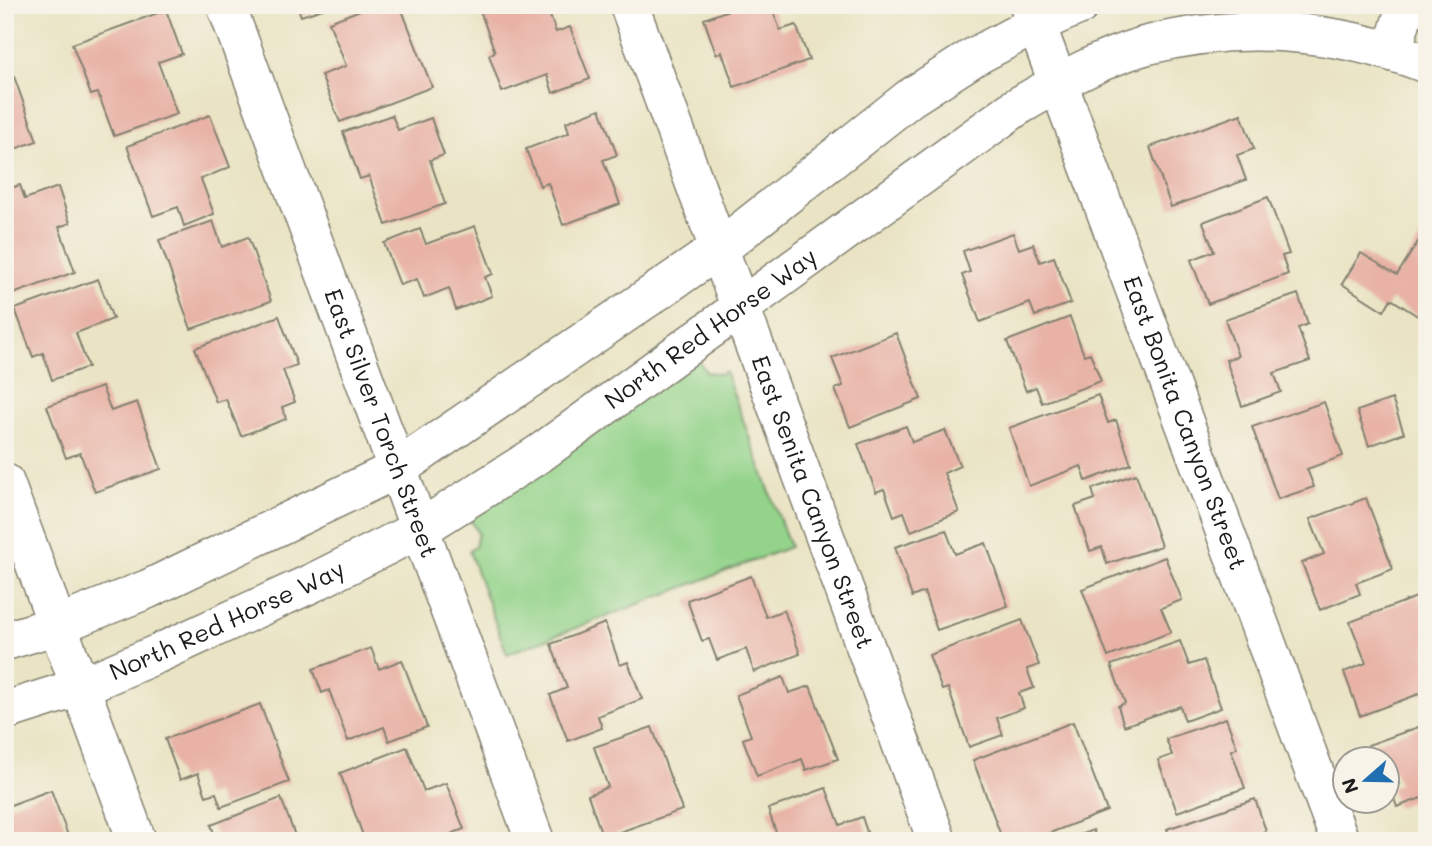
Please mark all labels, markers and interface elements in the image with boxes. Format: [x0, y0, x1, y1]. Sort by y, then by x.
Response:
street label: North Red Horse Way [598, 240, 822, 415]
street label: East Bonita Canyon Street [1117, 271, 1255, 574]
street label: East Silver Torch Street [318, 284, 446, 562]
street label: East Senita Canyon Street [745, 351, 882, 653]
street label: North Red Horse Way [104, 552, 349, 687]
north arrow [1330, 744, 1400, 814]
text: N [1335, 775, 1364, 797]

